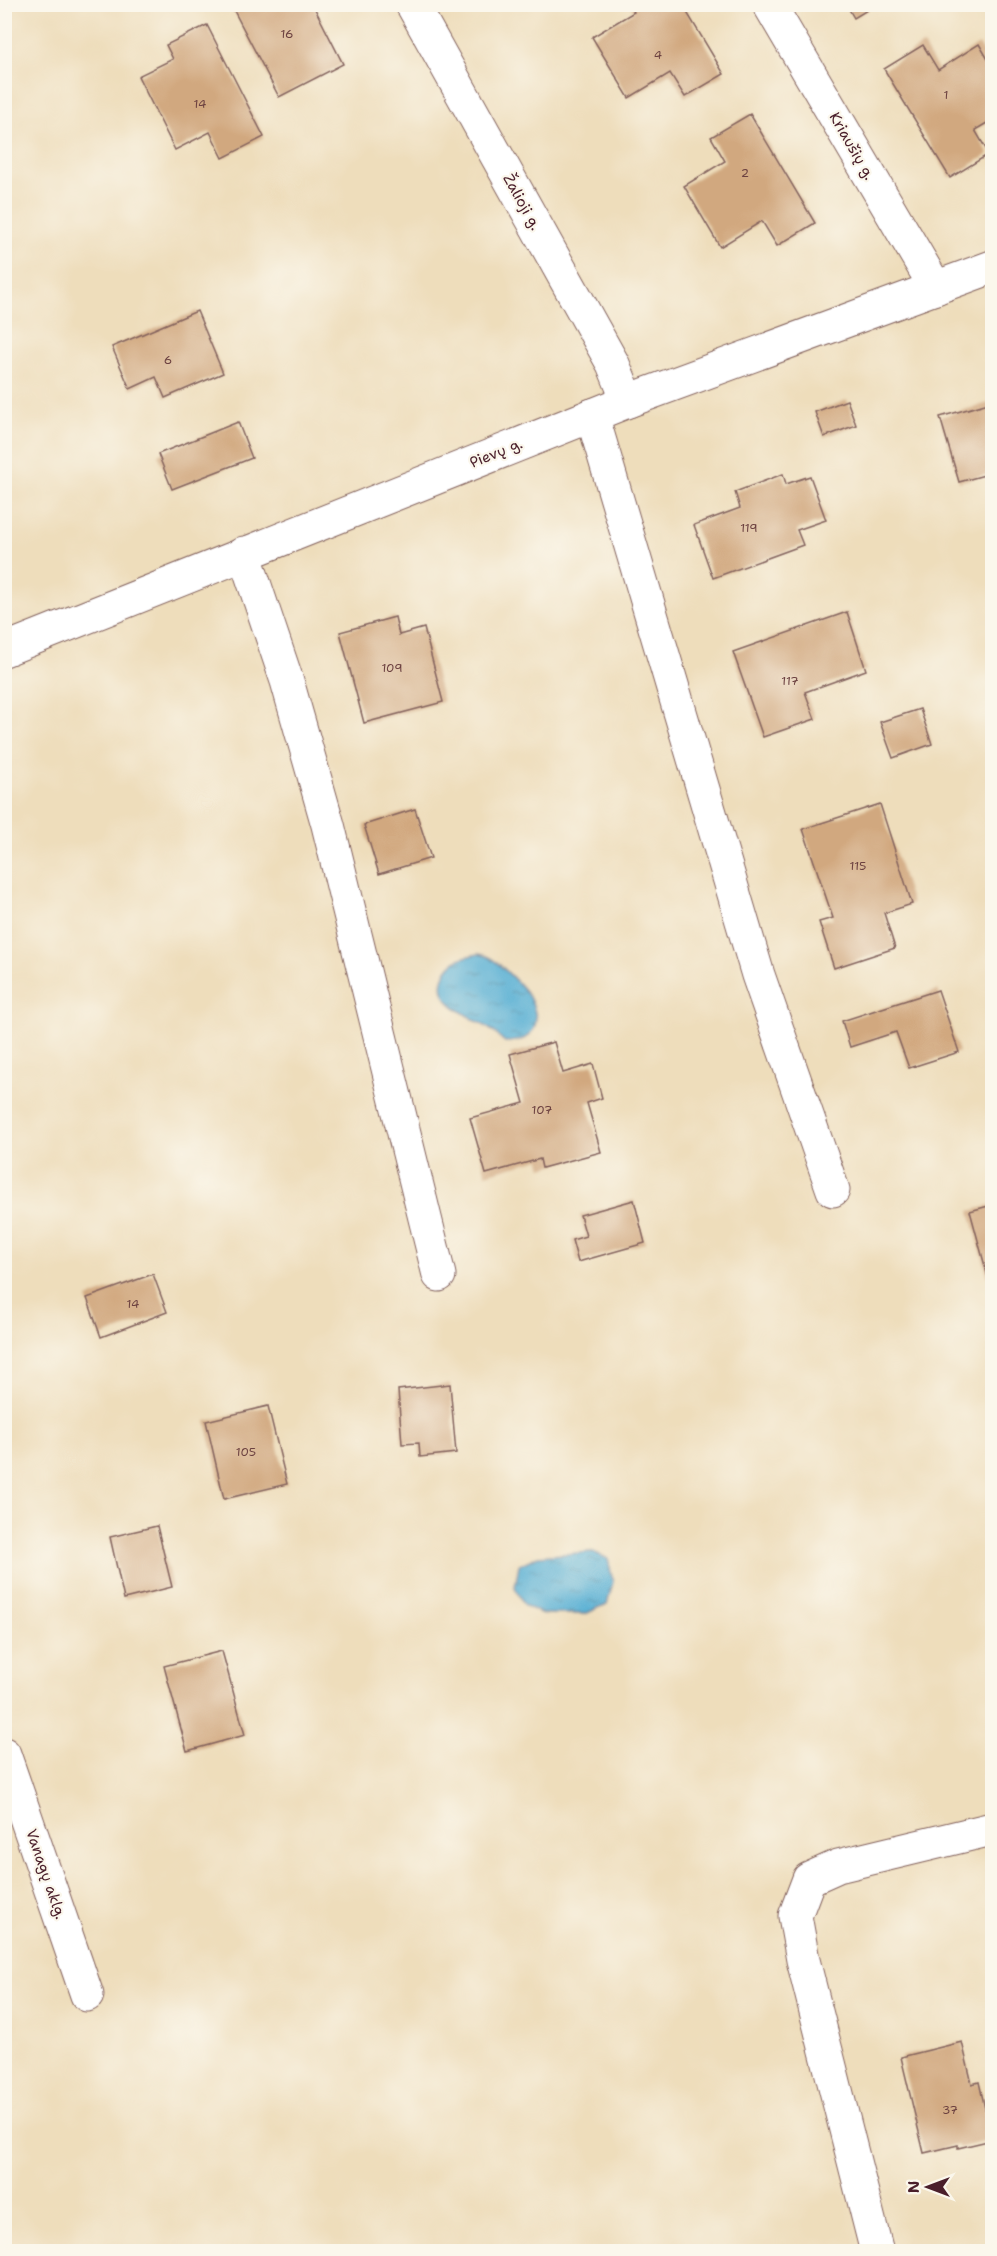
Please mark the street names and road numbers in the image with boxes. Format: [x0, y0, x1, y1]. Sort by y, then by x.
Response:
street label: Kriaušių g. [825, 108, 880, 184]
street label: Žalioji g. [498, 170, 547, 234]
street label: Pievų g. [467, 433, 526, 473]
street label: Vanagų aklg. [21, 1826, 71, 1922]

